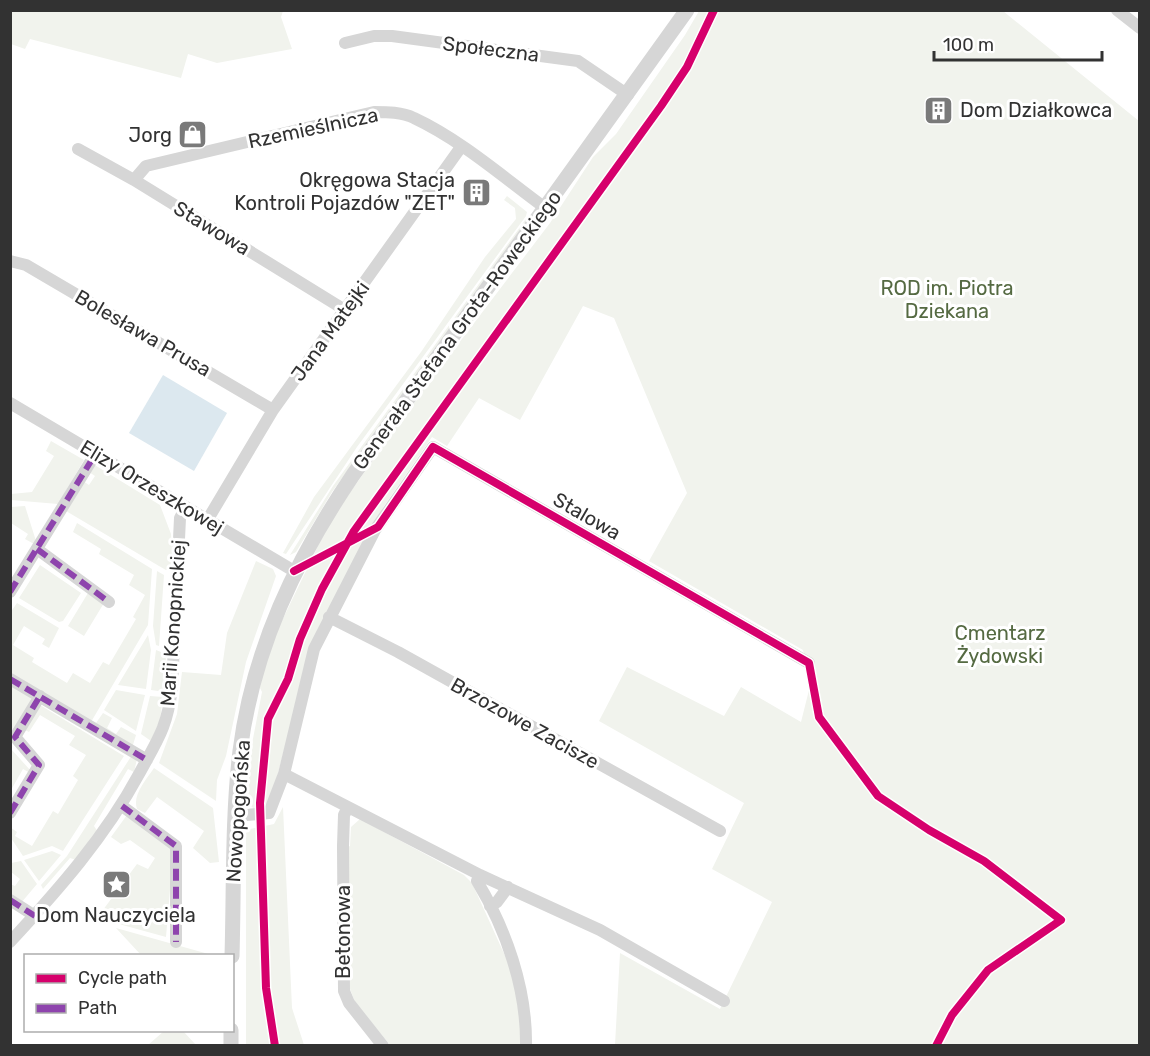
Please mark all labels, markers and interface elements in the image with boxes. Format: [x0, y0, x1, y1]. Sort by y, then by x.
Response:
scale bar [934, 24, 1102, 62]
street label: Społeczna [441, 31, 541, 67]
text: 100 m [943, 34, 994, 56]
building icon: Dom Działkowca [923, 94, 955, 126]
place label: Dom Działkowca [960, 98, 1112, 122]
street label: Rzemieślnicza [246, 102, 380, 154]
shop icon: Jorg [177, 119, 209, 151]
place label: Jorg [129, 123, 172, 147]
place label: Okręgowa Stacja Kontroli Pojazdów "ZET" [234, 168, 455, 215]
building icon: Okręgowa Stacja Kontroli Pojazdów "ZET" [460, 176, 492, 208]
street label: Generała Stefana Grota-Roweckiego [348, 186, 566, 474]
street label: Stawowa [169, 196, 255, 260]
street label: Jana Matejki [286, 276, 374, 386]
park label: ROD im. Piotra Dziekana [880, 276, 1014, 323]
street label: Bolesława Prusa [71, 284, 215, 382]
street label: Elizy Orzeszkowej [76, 435, 228, 539]
street label: Stalowa [549, 487, 625, 545]
street label: Marii Konopnickiej [155, 539, 191, 707]
park label: Cmentarz Żydowski [955, 621, 1045, 668]
street label: Brzozowe Zacisze [447, 672, 603, 774]
street label: Nowopogońska [221, 739, 255, 883]
place icon: Dom Nauczyciela [100, 868, 132, 900]
street label: Betonowa [331, 885, 355, 979]
place label: Dom Nauczyciela [36, 903, 196, 927]
legend [24, 954, 234, 1032]
text: Cycle path [78, 967, 167, 989]
text: Path [78, 997, 117, 1019]

